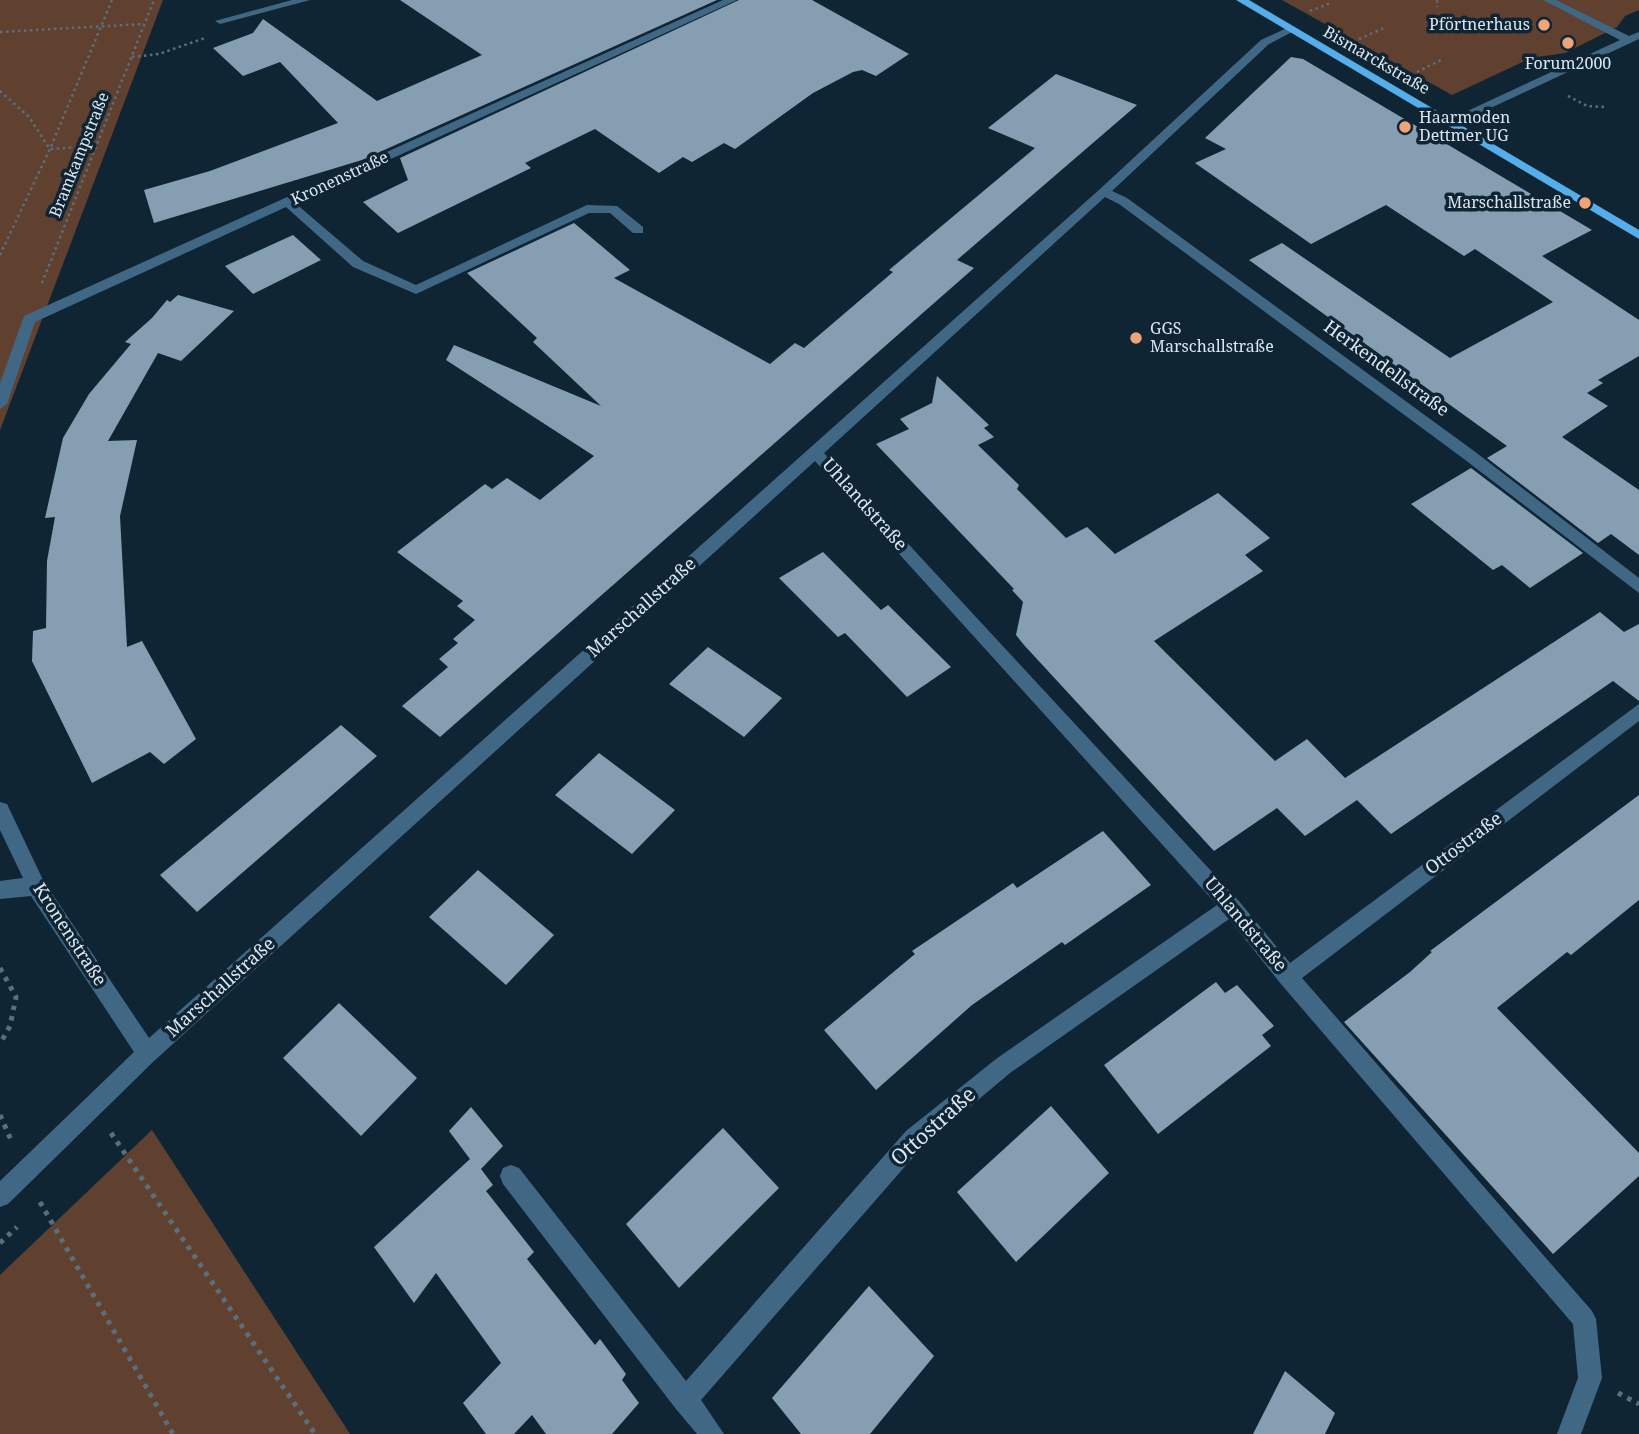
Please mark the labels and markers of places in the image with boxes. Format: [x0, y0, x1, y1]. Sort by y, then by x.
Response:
place label: Pförtnerhaus [1429, 15, 1530, 35]
marker: Pförtnerhaus [1536, 17, 1552, 33]
marker: Forum2000 [1560, 35, 1576, 51]
place label: Forum2000 [1525, 54, 1611, 74]
place label: Haarmoden Dettmer UG [1419, 108, 1510, 146]
marker: Haarmoden Dettmer UG [1397, 119, 1413, 135]
place label: Marschallstraße [1447, 193, 1571, 213]
marker: Marschallstraße [1577, 195, 1593, 211]
place label: GGS Marschallstraße [1150, 319, 1274, 357]
marker: GGS Marschallstraße [1128, 330, 1144, 346]

